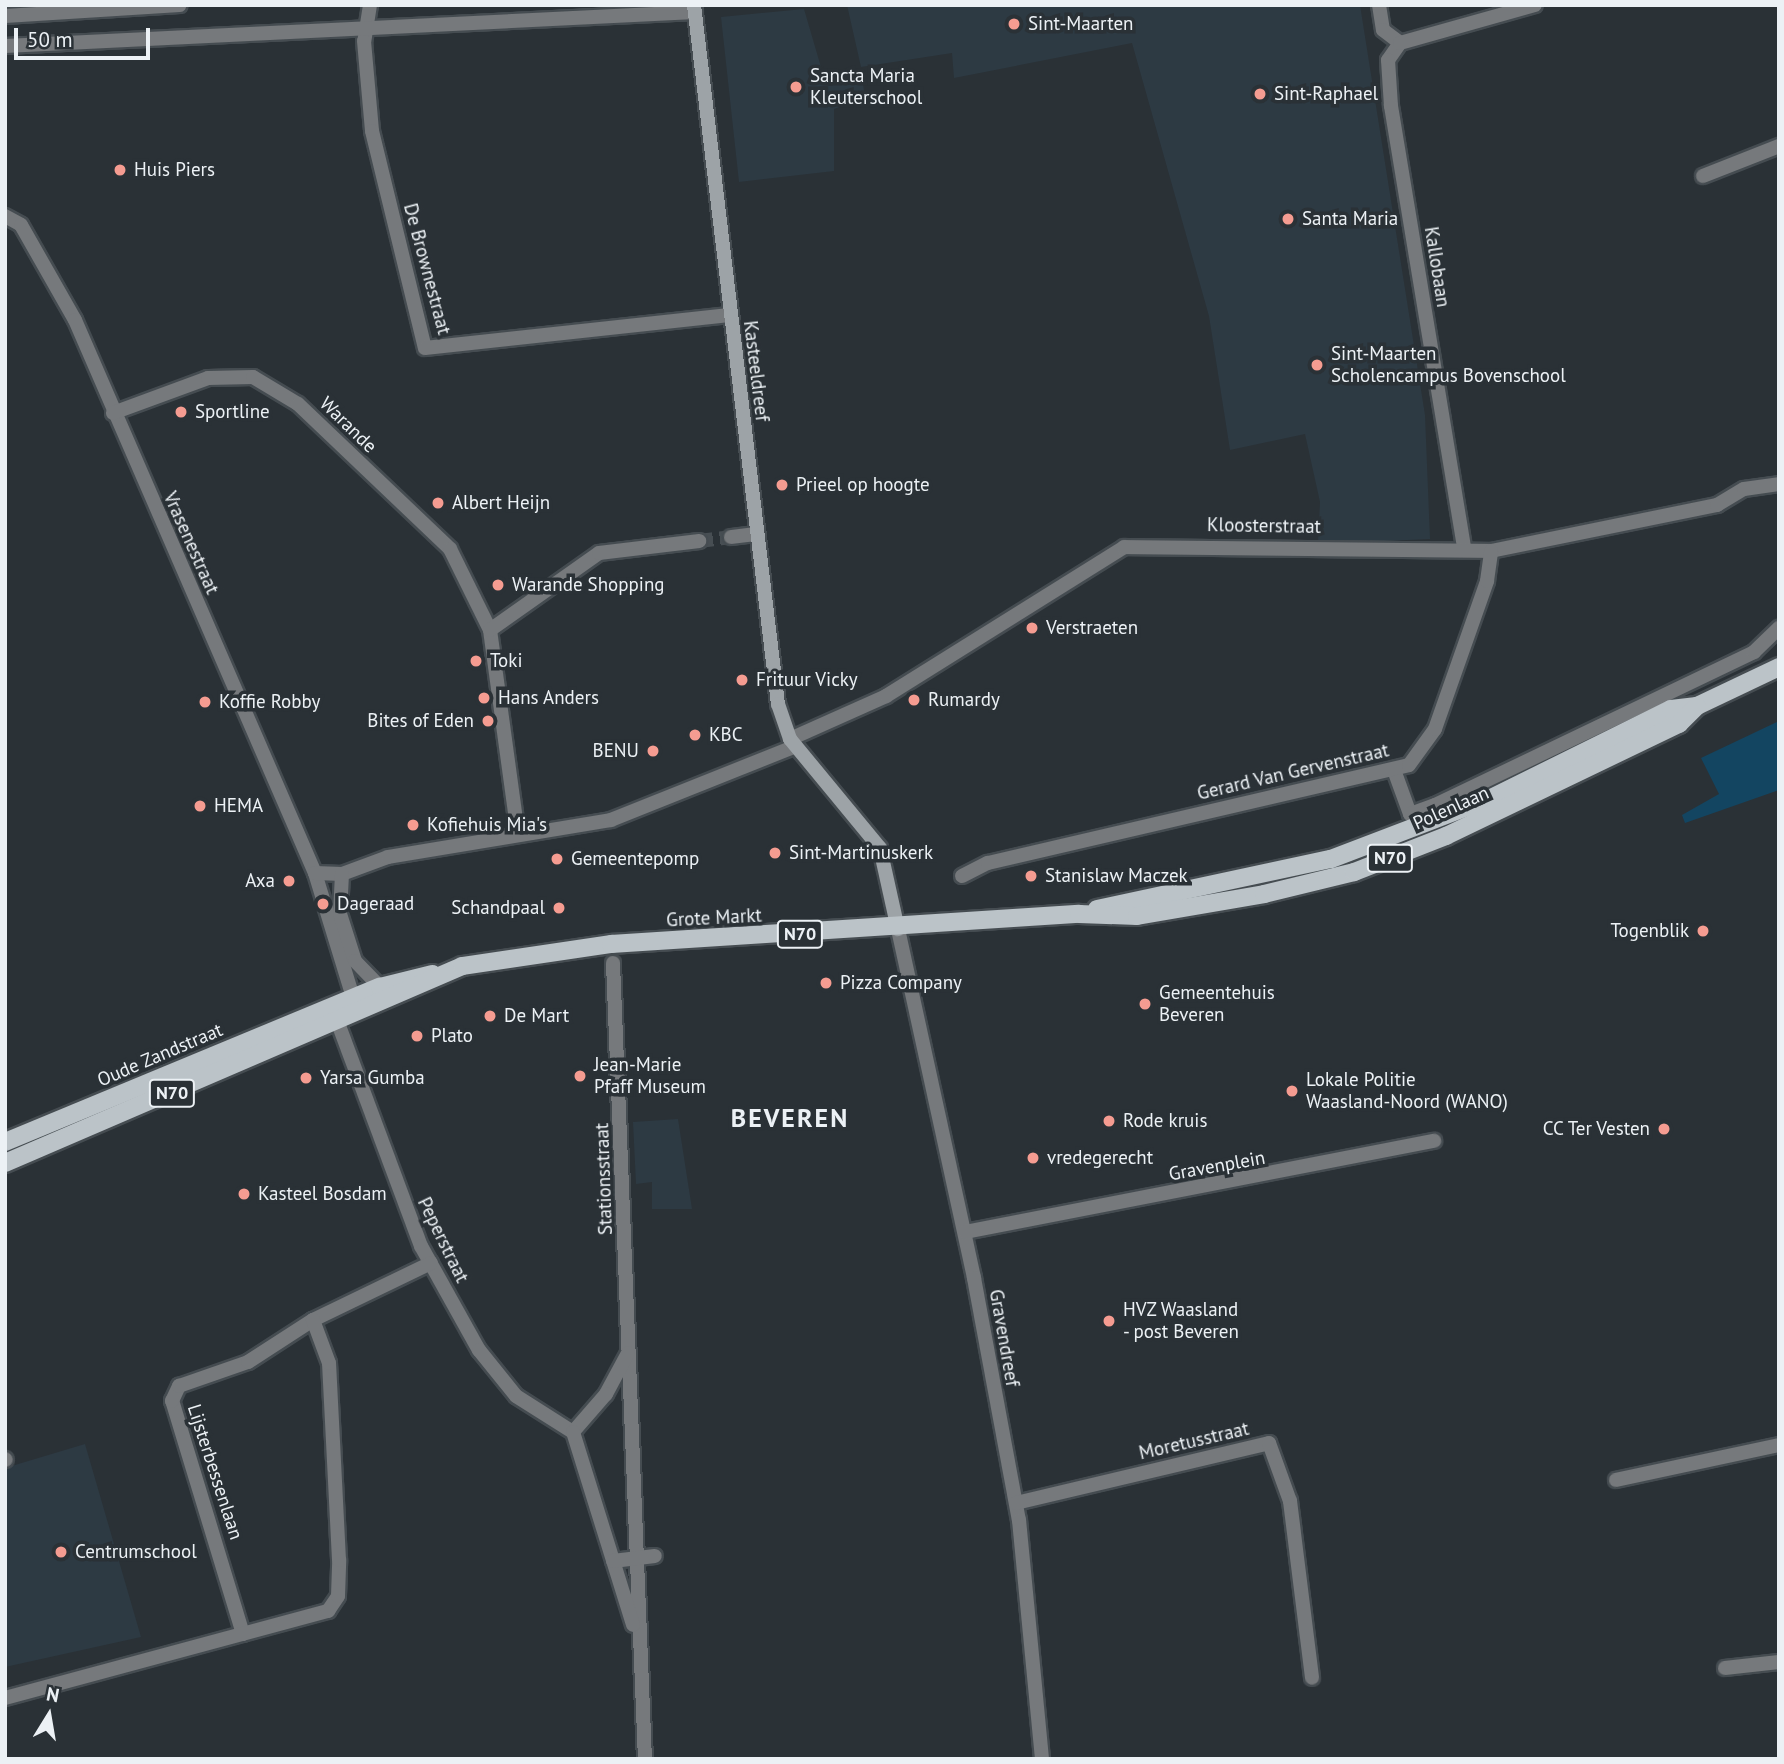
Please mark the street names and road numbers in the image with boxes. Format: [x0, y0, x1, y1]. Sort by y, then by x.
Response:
street label: De Brownestraat [399, 201, 455, 337]
street label: Kallobaan [1419, 225, 1455, 309]
street label: Kasteeldreef [739, 319, 773, 423]
street label: Warande [315, 392, 381, 458]
street label: Vrasenestraat [158, 488, 224, 598]
street label: Kloosterstraat [1207, 514, 1321, 538]
street label: Gerard Van Gervenstraat [1195, 739, 1391, 805]
street label: Polenlaan [1410, 781, 1492, 835]
road number: N70 [1366, 844, 1414, 872]
street label: Grote Markt [666, 904, 762, 932]
road number: N70 [776, 919, 824, 948]
street label: Oude Zandstraat [94, 1018, 226, 1092]
road number: N70 [148, 1078, 196, 1108]
street label: Stationsstraat [591, 1123, 617, 1235]
street label: Gravenplein [1167, 1146, 1267, 1186]
street label: Peperstraat [413, 1194, 473, 1286]
street label: Gravendreef [984, 1288, 1024, 1388]
street label: Lijsterbessenlaan [182, 1401, 248, 1543]
street label: Moretusstraat [1137, 1417, 1251, 1465]

